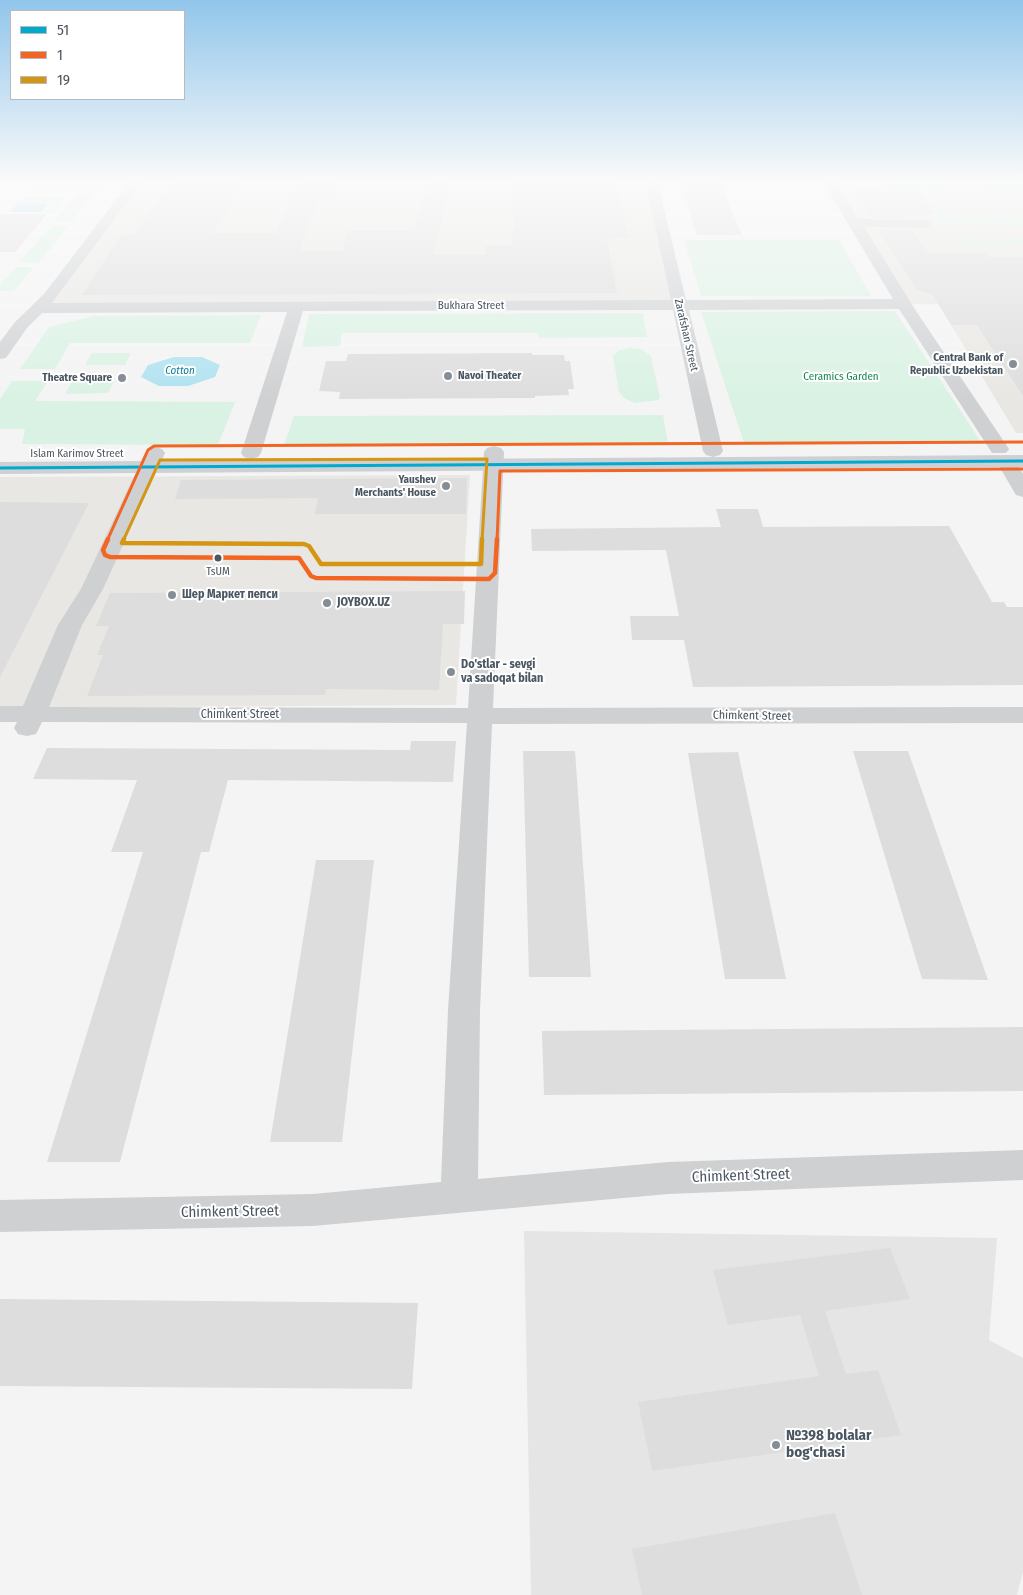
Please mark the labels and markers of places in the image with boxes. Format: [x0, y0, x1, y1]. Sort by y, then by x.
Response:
place label: Central Bank of Republic Uzbekistan [910, 351, 1003, 377]
marker: Central Bank of Republic Uzbekistan [1007, 358, 1019, 370]
place label: Navoi Theater [458, 369, 521, 383]
marker: Navoi Theater [442, 370, 454, 382]
place label: Theatre Square [42, 371, 112, 385]
marker: Theatre Square [116, 372, 128, 384]
place label: Yaushev Merchants' House [355, 473, 436, 499]
marker: Yaushev Merchants' House [440, 480, 452, 492]
marker: TsUM [213, 553, 223, 563]
place label: TsUM [206, 565, 230, 579]
place label: Шер Маркет пепси [182, 588, 278, 602]
marker: Шер Маркет пепси [166, 589, 178, 601]
place label: JOYBOX.UZ [337, 596, 390, 610]
marker: JOYBOX.UZ [321, 597, 333, 609]
place label: Do'stlar - sevgi va sadoqat bilan [461, 658, 543, 686]
marker: Do'stlar - sevgi va sadoqat bilan [445, 666, 457, 678]
place label: №398 bolalar bog'chasi [786, 1427, 872, 1462]
marker: №398 bolalar bog'chasi [770, 1439, 782, 1451]

